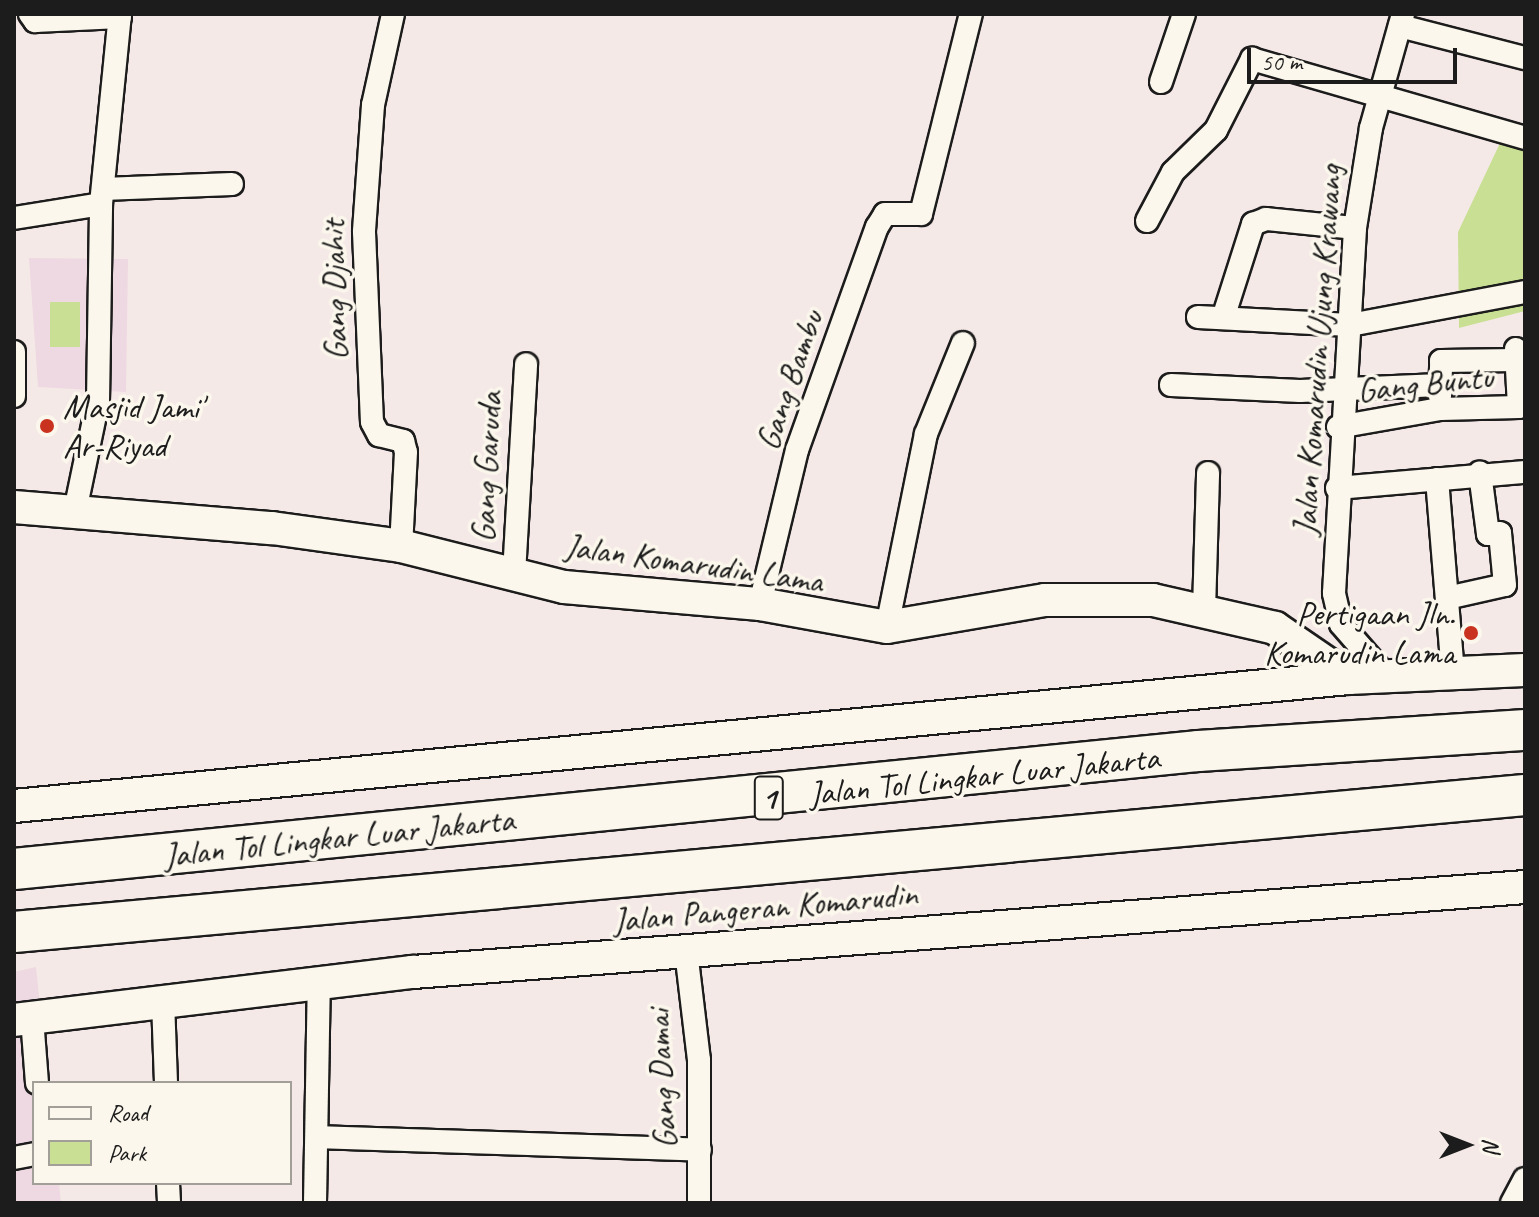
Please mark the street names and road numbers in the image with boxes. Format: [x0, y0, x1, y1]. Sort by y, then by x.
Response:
street label: Jalan Komarudin Ujung Krawang [1284, 164, 1350, 536]
street label: Gang Djahit [312, 219, 356, 361]
street label: Gang Bambu [746, 304, 832, 456]
street label: Gang Buntu [1355, 356, 1495, 410]
street label: Gang Garuda [462, 391, 510, 543]
street label: Jalan Komarudin Lama [564, 525, 824, 601]
street label: Jalan Tol Lingkar Luar Jakarta [808, 736, 1160, 814]
road number: 1 [753, 770, 785, 826]
street label: Jalan Tol Lingkar Luar Jakarta [163, 798, 515, 876]
street label: Jalan Pangeran Komarudin [611, 873, 919, 941]
street label: Gang Damai [637, 1008, 685, 1150]

